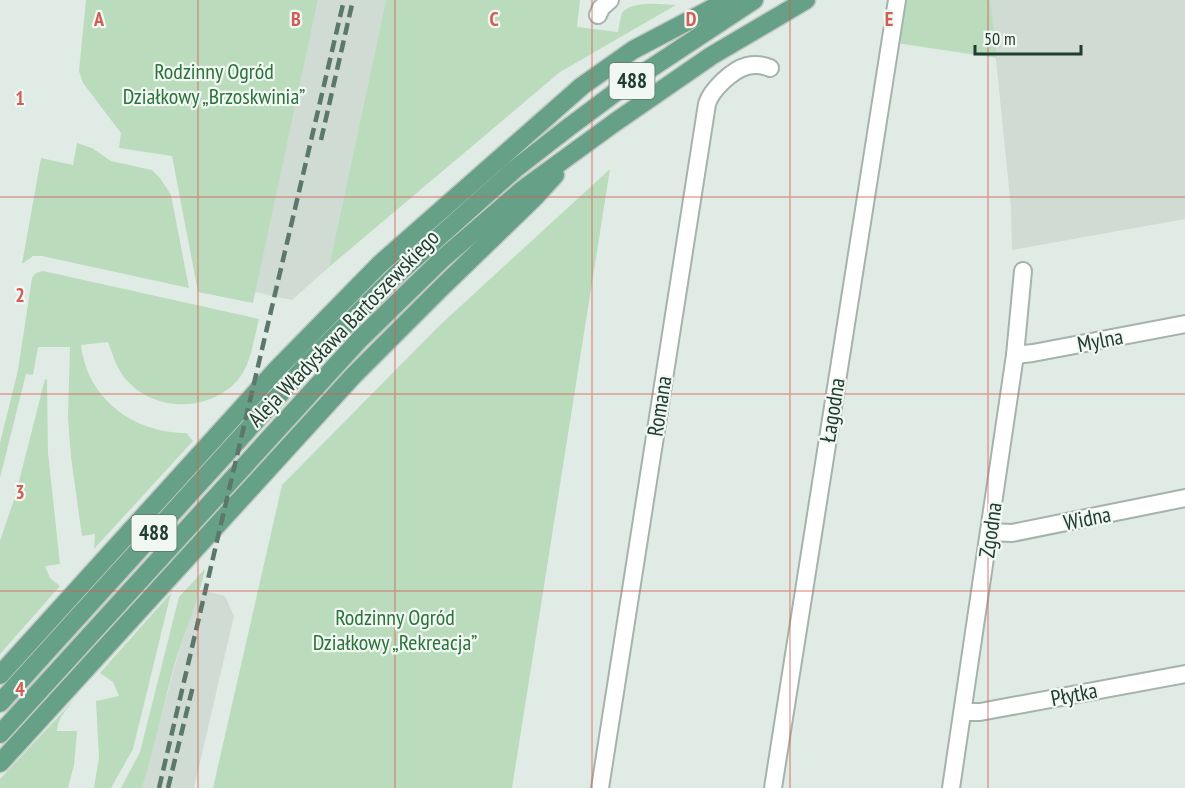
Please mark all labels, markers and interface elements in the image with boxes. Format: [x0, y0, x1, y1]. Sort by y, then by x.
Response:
text: A [93, 6, 105, 32]
text: B [291, 6, 301, 32]
text: C [489, 6, 499, 32]
text: D [686, 6, 697, 32]
text: E [885, 6, 893, 32]
scale bar [975, 18, 1082, 56]
text: 50 m [984, 27, 1016, 50]
park label: Rodzinny Ogród Działkowy „Brzoskwinia” [123, 57, 305, 110]
road number: 488 [610, 63, 654, 99]
text: 1 [15, 85, 25, 111]
street label: Aleja Władysława Bartoszewskiego [241, 223, 445, 433]
text: 2 [15, 282, 25, 308]
street label: Mylna [1075, 322, 1125, 358]
street label: Romana [640, 374, 678, 438]
street label: Łagodna [813, 376, 851, 444]
text: 3 [15, 479, 25, 505]
street label: Zgodna [972, 500, 1008, 560]
street label: Widna [1061, 500, 1113, 536]
road number: 488 [132, 515, 176, 551]
park label: Rodzinny Ogród Działkowy „Rekreacja” [313, 603, 477, 656]
text: 4 [15, 676, 25, 702]
street label: Płytka [1048, 676, 1100, 712]

